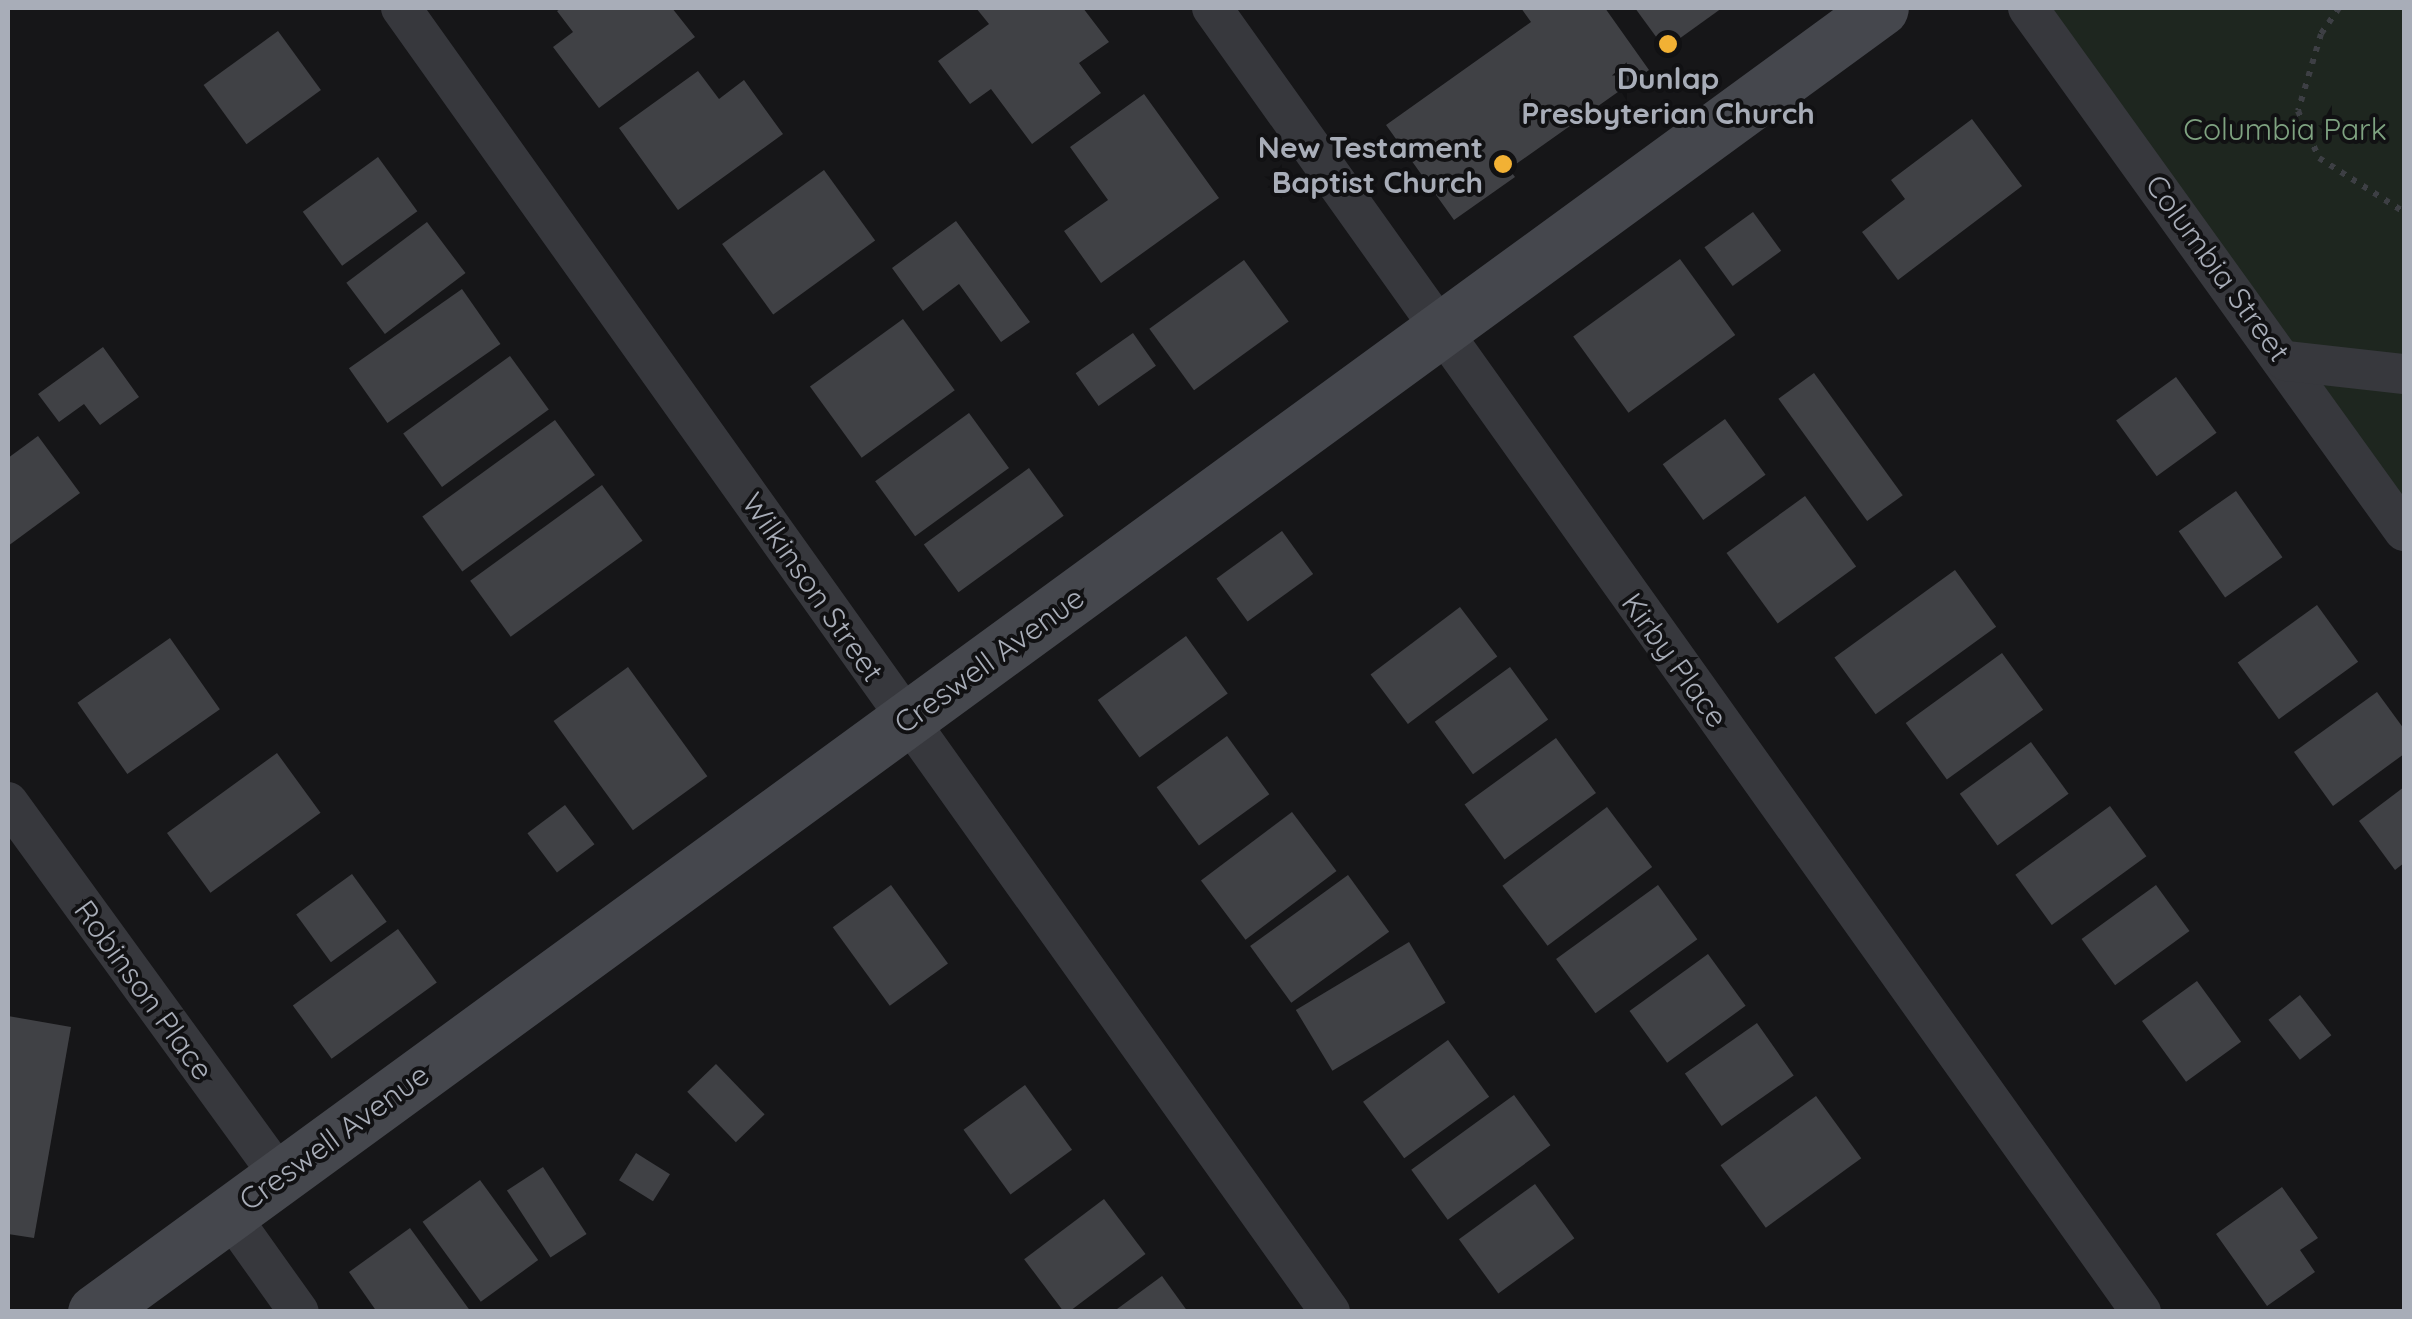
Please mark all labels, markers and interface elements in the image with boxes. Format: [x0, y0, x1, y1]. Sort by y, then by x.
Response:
marker: Dunlap Presbyterian Church [1657, 33, 1679, 55]
place label: Dunlap Presbyterian Church [1521, 60, 1815, 130]
park label: Columbia Park [2183, 111, 2387, 147]
place label: New Testament Baptist Church [1258, 129, 1483, 200]
marker: New Testament Baptist Church [1492, 153, 1514, 175]
street label: Columbia Street [2138, 168, 2298, 368]
street label: Wilkinson Street [735, 486, 891, 688]
street label: Creswell Avenue [887, 579, 1091, 741]
street label: Kirby Place [1614, 586, 1736, 734]
street label: Robinson Place [67, 893, 221, 1087]
street label: Creswell Avenue [232, 1056, 436, 1218]

